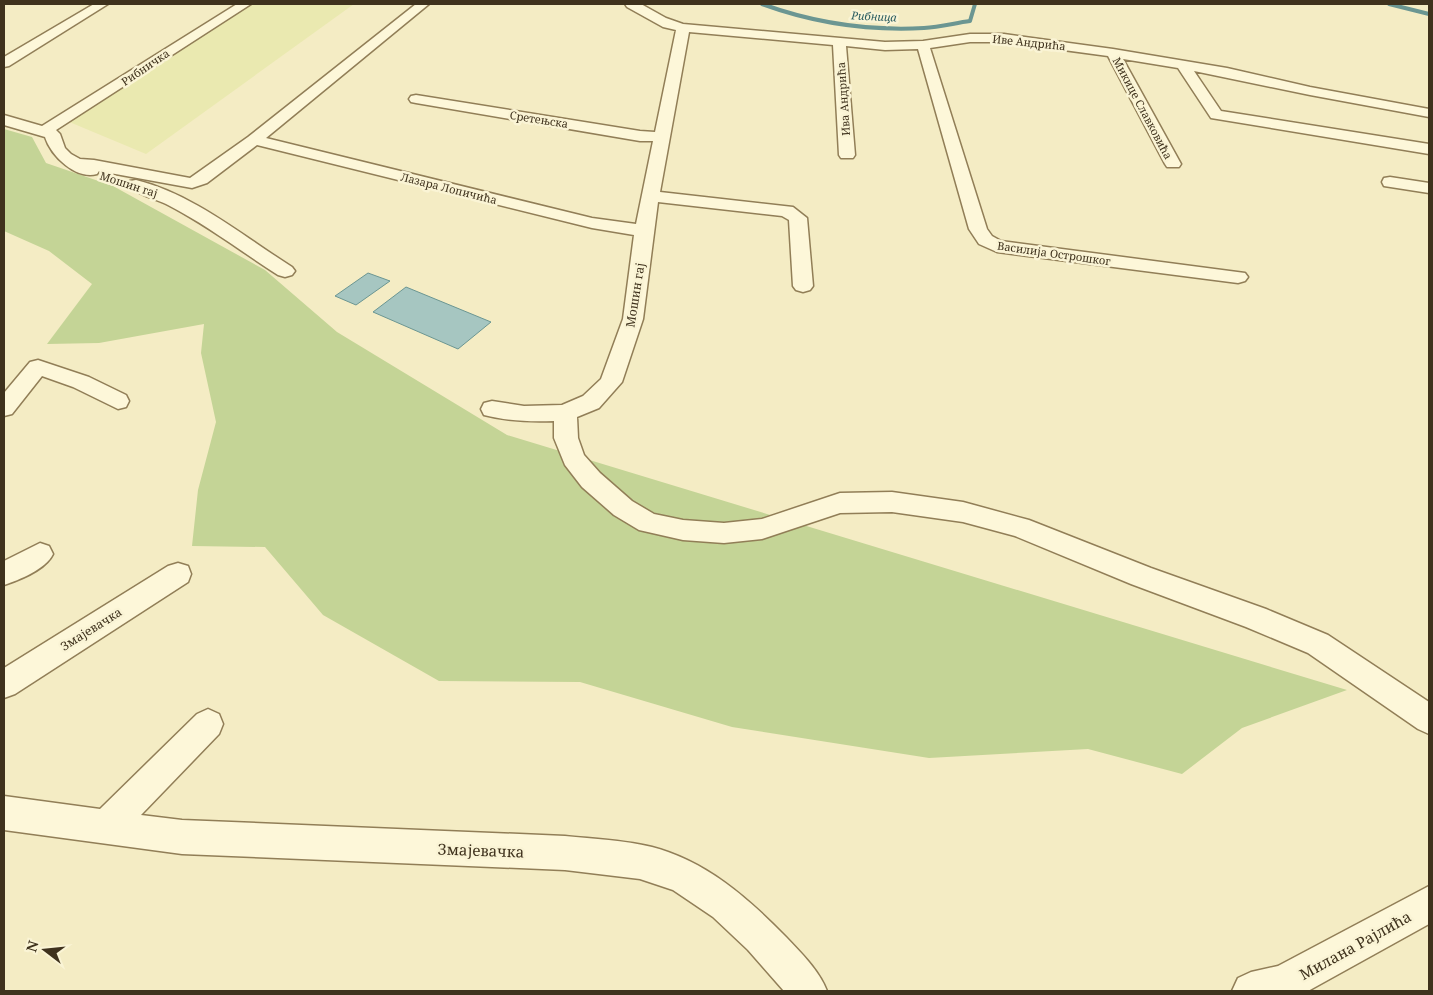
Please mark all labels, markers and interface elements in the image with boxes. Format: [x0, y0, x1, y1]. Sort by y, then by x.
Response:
water label: Рибница [850, 7, 898, 25]
street label: Иве Андрића [992, 31, 1066, 53]
street label: Рибничка [118, 45, 172, 89]
street label: Микице Славковића [1110, 54, 1176, 162]
street label: Ива Андрића [833, 62, 853, 136]
street label: Сретењска [509, 107, 569, 131]
street label: Мошин гај [98, 168, 160, 200]
street label: Лазара Лопичића [399, 169, 499, 207]
street label: Василија Острошког [996, 238, 1112, 268]
street label: Мошин гај [621, 261, 649, 329]
street label: Змајевачка [57, 603, 125, 655]
street label: Змајевачка [437, 838, 525, 862]
street label: Милана Рајлића [1295, 906, 1415, 984]
north arrow [20, 925, 70, 975]
text: N [21, 938, 43, 954]

